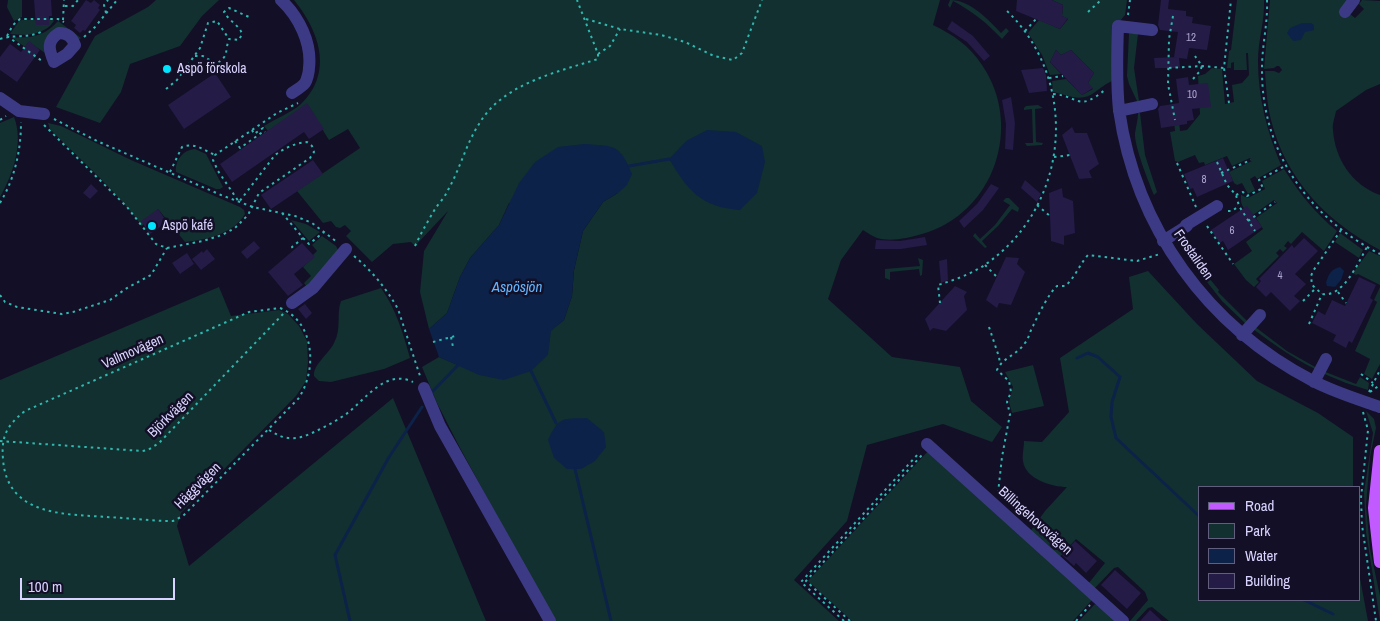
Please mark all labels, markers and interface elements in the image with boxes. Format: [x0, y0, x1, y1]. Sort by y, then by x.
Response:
house number: 12 [1186, 31, 1196, 45]
place label: Aspö förskola [177, 61, 247, 77]
marker: Aspö förskola [161, 63, 173, 75]
house number: 10 [1187, 88, 1197, 102]
house number: 8 [1201, 173, 1207, 187]
place label: Aspö kafé [162, 218, 213, 234]
marker: Aspö kafé [146, 220, 158, 232]
house number: 6 [1229, 224, 1235, 238]
street label: Frostaliden [1170, 227, 1216, 283]
house number: 4 [1277, 269, 1283, 283]
water label: Aspösjön [492, 279, 542, 297]
street label: Vallmovägen [100, 331, 166, 373]
street label: Björkvägen [145, 389, 197, 441]
street label: Häggvägen [171, 459, 225, 513]
street label: Billingehovsvägen [995, 483, 1075, 559]
legend [1198, 486, 1360, 601]
text: Road [1245, 495, 1274, 516]
text: Park [1245, 520, 1270, 541]
text: Water [1245, 545, 1277, 566]
scale bar [22, 568, 178, 600]
text: Building [1245, 570, 1290, 591]
text: 100 m [28, 576, 62, 597]

